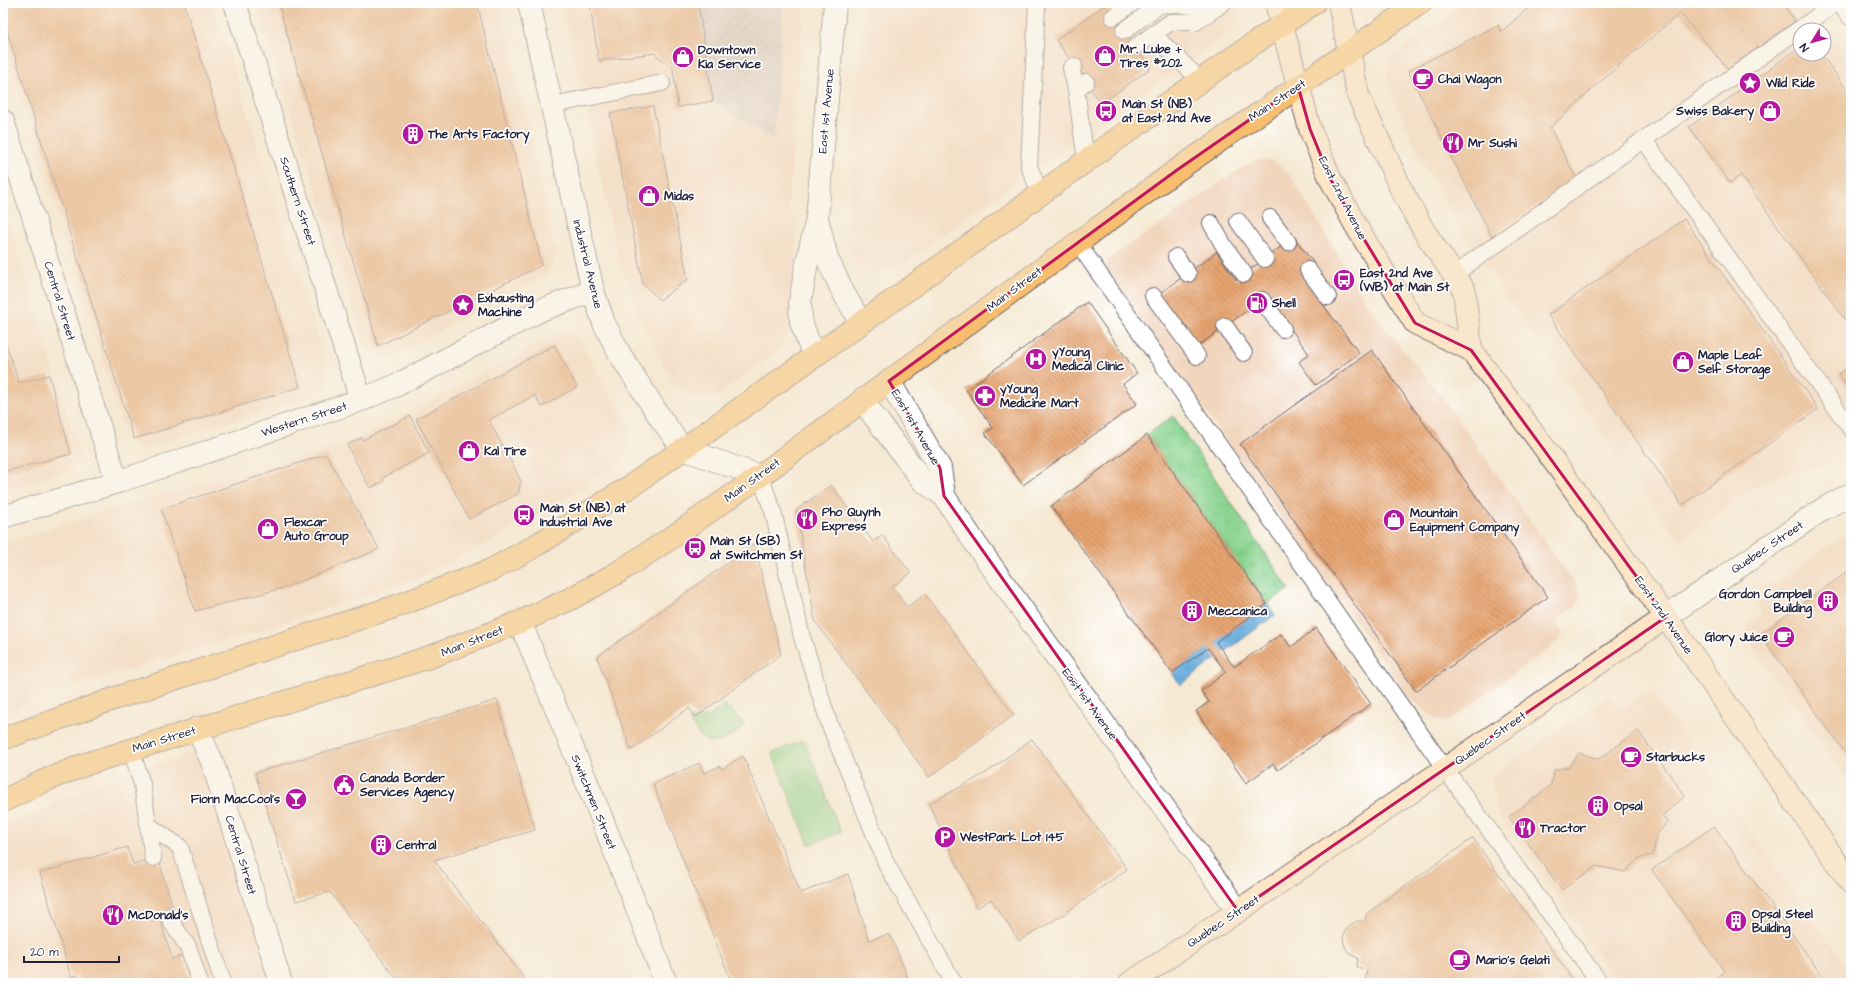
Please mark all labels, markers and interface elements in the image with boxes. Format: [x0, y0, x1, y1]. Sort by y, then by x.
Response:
north arrow [1792, 22, 1832, 62]
text: N [1796, 40, 1812, 55]
place label: Mr. Lube + Tires #202 [1119, 41, 1182, 72]
place label: Downtown Kia Service [698, 42, 761, 73]
shop icon: Mr. Lube + Tires #202 [1092, 43, 1118, 69]
shop icon: Downtown Kia Service [670, 44, 696, 70]
cafe icon: Chai Wagon [1410, 66, 1436, 92]
street label: East 1st Avenue [814, 67, 839, 154]
place icon: Wild Ride [1737, 70, 1763, 96]
place label: Chai Wagon [1438, 71, 1502, 90]
street label: Main Street [1245, 75, 1309, 126]
place label: Wild Ride [1765, 75, 1815, 92]
place label: Main St (NB) at East 2nd Ave [1121, 96, 1211, 127]
bus stop icon: Main St (NB) at East 2nd Ave [1093, 98, 1119, 124]
shop icon: Swiss Bakery [1757, 98, 1783, 124]
place label: Swiss Bakery [1675, 103, 1754, 121]
building icon: The Arts Factory [400, 121, 426, 147]
place label: The Arts Factory [427, 126, 530, 144]
restaurant icon: Mr Sushi [1440, 130, 1466, 156]
place label: Mr Sushi [1468, 135, 1517, 152]
street label: East 2nd Avenue [1314, 154, 1371, 243]
street label: Southern Street [275, 155, 320, 248]
shop icon: Midas [636, 183, 662, 209]
place label: Midas [664, 188, 694, 205]
street label: Industrial Avenue [568, 218, 607, 311]
street label: Central Street [39, 259, 80, 343]
street label: Main Street [983, 263, 1046, 316]
place label: East 2nd Ave (WB) at Main St [1359, 265, 1450, 296]
bus stop icon: East 2nd Ave (WB) at Main St [1331, 267, 1357, 293]
place label: Exhausting Machine [478, 290, 535, 321]
fuel station icon: Shell [1244, 290, 1270, 316]
place icon: Exhausting Machine [450, 292, 476, 318]
place label: Shell [1271, 295, 1296, 312]
place label: yYoung Medical Clinic [1052, 344, 1125, 375]
hospital icon: yYoung Medical Clinic [1023, 346, 1049, 372]
place label: Maple Leaf Self Storage [1697, 347, 1771, 380]
shop icon: Maple Leaf Self Storage [1670, 349, 1696, 375]
place label: yYoung Medicine Mart [1000, 381, 1079, 412]
pharmacy icon: yYoung Medicine Mart [972, 383, 998, 409]
street label: East 1st Avenue [887, 386, 944, 469]
street label: Western Street [259, 398, 350, 441]
shop icon: Kal Tire [456, 438, 482, 464]
place label: Kal Tire [484, 443, 527, 460]
street label: Main Street [721, 454, 784, 507]
place label: Main St (NB) at Industrial Ave [540, 500, 626, 531]
bus stop icon: Main St (NB) at Industrial Ave [511, 502, 537, 528]
place label: Pho Quynh Express [822, 504, 881, 536]
place label: Mountain Equipment Company [1410, 505, 1520, 537]
restaurant icon: Pho Quynh Express [794, 506, 820, 532]
shop icon: Mountain Equipment Company [1381, 507, 1407, 533]
place label: Flexcar Auto Group [284, 514, 349, 546]
shop icon: Flexcar Auto Group [255, 516, 281, 542]
street label: Quebec Street [1728, 517, 1807, 578]
place label: Main St (SB) at Switchmen St [709, 533, 803, 564]
bus stop icon: Main St (SB) at Switchmen St [682, 535, 708, 561]
street label: East 2nd Avenue [1630, 573, 1697, 658]
place label: Gordon Campbell Building [1719, 586, 1813, 619]
building icon: Gordon Campbell Building [1815, 588, 1841, 614]
building icon: Meccanica [1179, 598, 1205, 624]
place label: Meccanica [1208, 603, 1268, 620]
street label: Main Street [439, 621, 506, 662]
cafe icon: Glory Juice [1771, 624, 1797, 650]
place label: Glory Juice [1705, 629, 1769, 647]
street label: East 1st Avenue [1058, 665, 1122, 744]
street label: Quebec Street [1451, 707, 1530, 769]
street label: Main Street [130, 722, 198, 757]
cafe icon: Starbucks [1618, 744, 1644, 770]
place label: Starbucks [1645, 749, 1705, 766]
street label: Switchmen Street [567, 752, 620, 852]
place label: Canada Border Services Agency [359, 770, 455, 803]
public building icon: Canada Border Services Agency [331, 772, 357, 798]
bar icon: Fionn MacCool's [283, 786, 309, 812]
place label: Fionn MacCool's [191, 791, 280, 808]
building icon: Opsal [1585, 793, 1611, 819]
place label: Opsal [1614, 798, 1643, 816]
street label: Central Street [220, 813, 261, 897]
restaurant icon: Tractor [1512, 815, 1538, 841]
place label: Tractor [1539, 820, 1586, 837]
parking icon: WestPark Lot 145 [932, 824, 958, 850]
place label: WestPark Lot 145 [959, 829, 1065, 846]
building icon: Central [368, 832, 394, 858]
place label: Central [396, 837, 437, 854]
street label: Quebec Street [1184, 891, 1263, 952]
restaurant icon: McDonald's [100, 902, 126, 928]
place label: Opsal Steel Building [1752, 906, 1813, 939]
place label: McDonald's [128, 907, 188, 924]
building icon: Opsal Steel Building [1723, 908, 1749, 934]
scale bar [24, 938, 119, 964]
text: 20 m [30, 944, 59, 961]
cafe icon: Mario's Gelati [1447, 947, 1473, 973]
place label: Mario's Gelati [1476, 952, 1550, 969]

